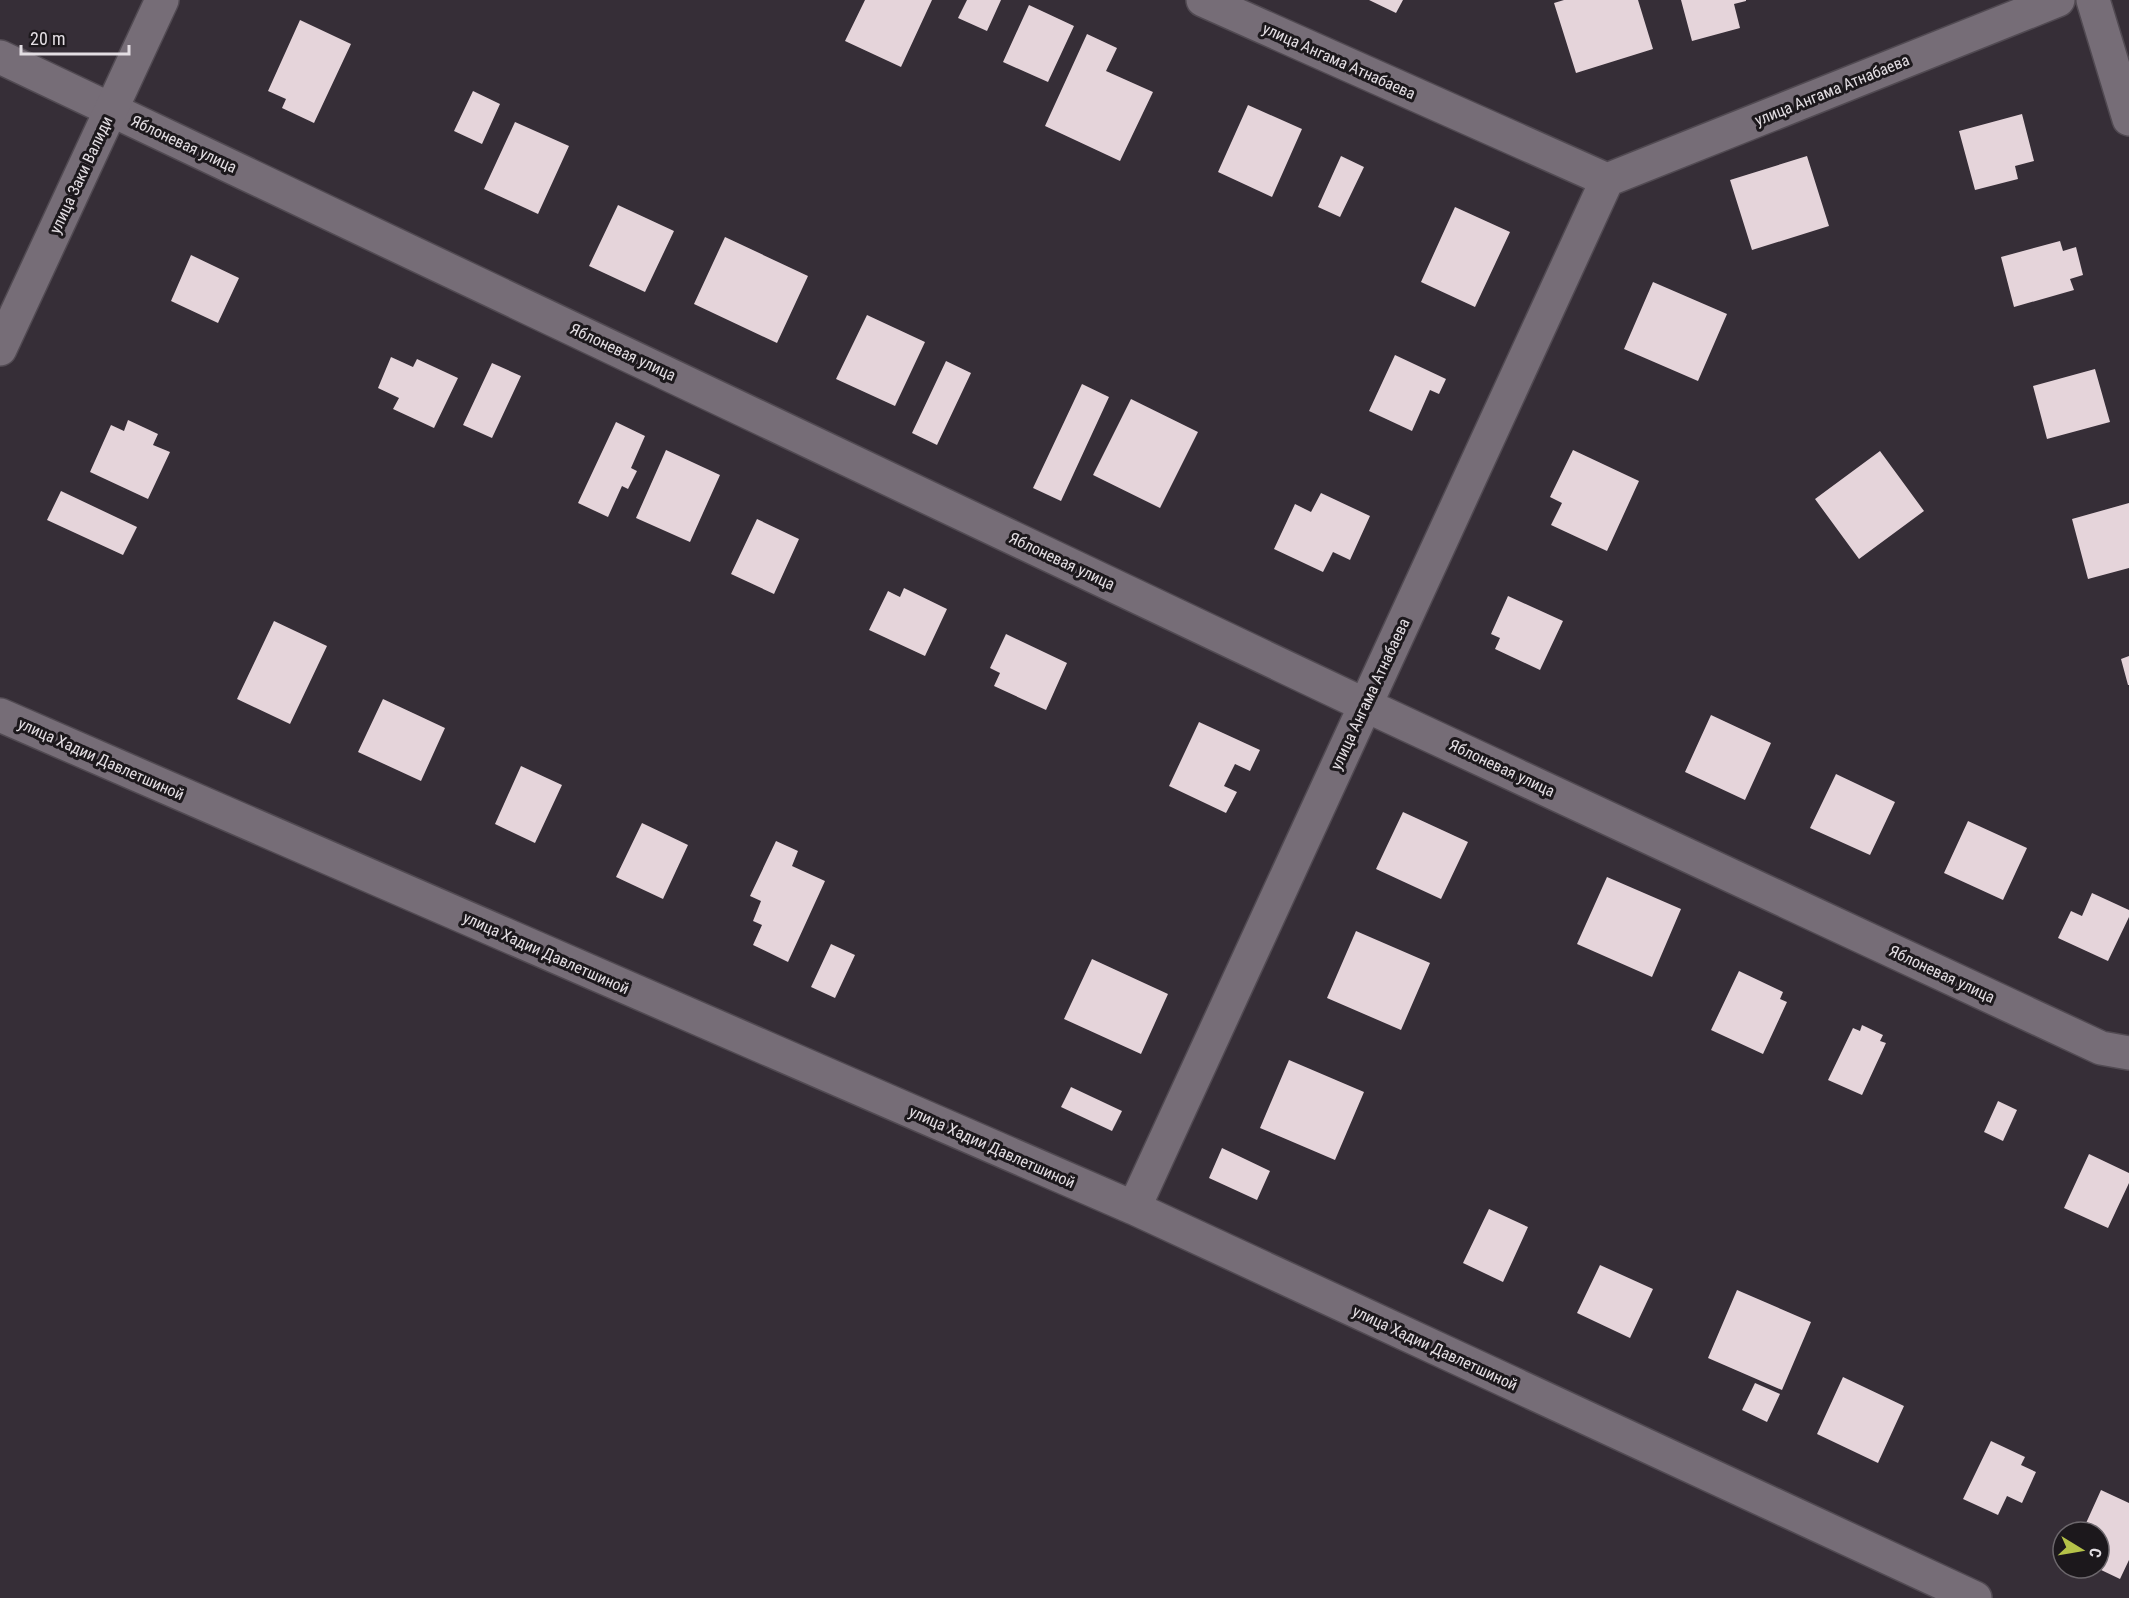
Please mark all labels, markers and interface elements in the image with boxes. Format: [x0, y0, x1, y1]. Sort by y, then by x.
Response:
scale bar [21, 18, 129, 56]
street label: улица Ангама Атнабаева [1260, 19, 1418, 103]
text: 20 m [30, 28, 65, 49]
street label: улица Ангама Атнабаева [1752, 50, 1912, 130]
street label: Яблоневая улица [128, 111, 240, 177]
street label: улица Заки Валиди [45, 113, 117, 237]
street label: Яблоневая улица [567, 319, 679, 385]
street label: Яблоневая улица [1006, 528, 1118, 594]
street label: улица Ангама Атнабаева [1327, 615, 1413, 773]
street label: улица Хадии Давлетшиной [15, 714, 187, 804]
street label: Яблоневая улица [1446, 735, 1558, 801]
street label: улица Хадии Давлетшиной [460, 908, 632, 998]
street label: Яблоневая улица [1886, 941, 1998, 1007]
street label: улица Хадии Давлетшиной [906, 1102, 1078, 1192]
street label: улица Хадии Давлетшиной [1350, 1301, 1520, 1395]
north arrow [2051, 1520, 2111, 1580]
text: С [2085, 1546, 2105, 1559]

